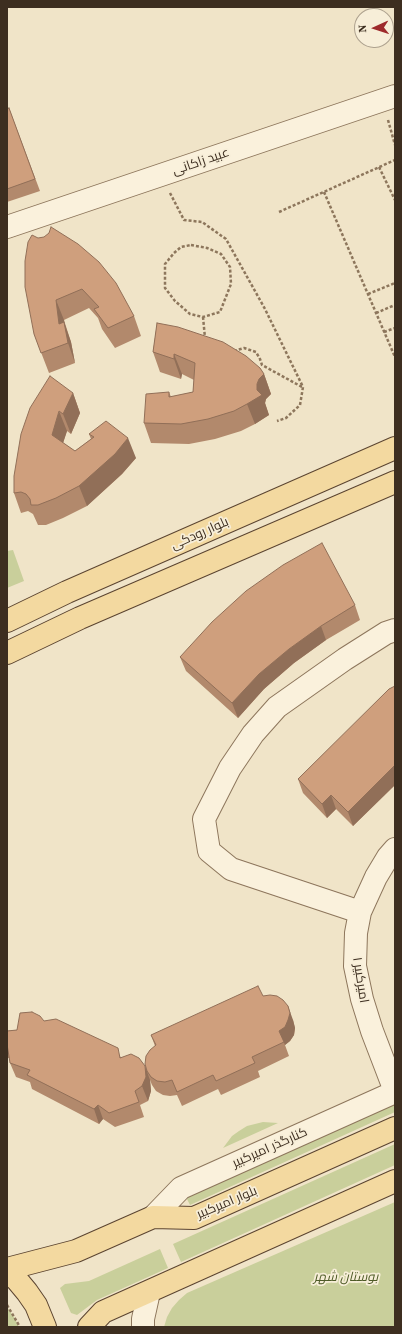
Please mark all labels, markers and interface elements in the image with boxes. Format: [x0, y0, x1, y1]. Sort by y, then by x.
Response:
north arrow [354, 8, 394, 48]
text: N [355, 24, 370, 33]
street label: عبید زاکانی [170, 145, 232, 179]
street label: بلوار رودکی [169, 514, 231, 554]
street label: امیرکبیر ۱ [349, 956, 371, 1004]
street label: کنارگذر امیرکبیر [230, 1124, 310, 1172]
street label: بلوار امیرکبیر [194, 1183, 260, 1223]
park label: بوستان شهر [314, 1270, 378, 1286]

